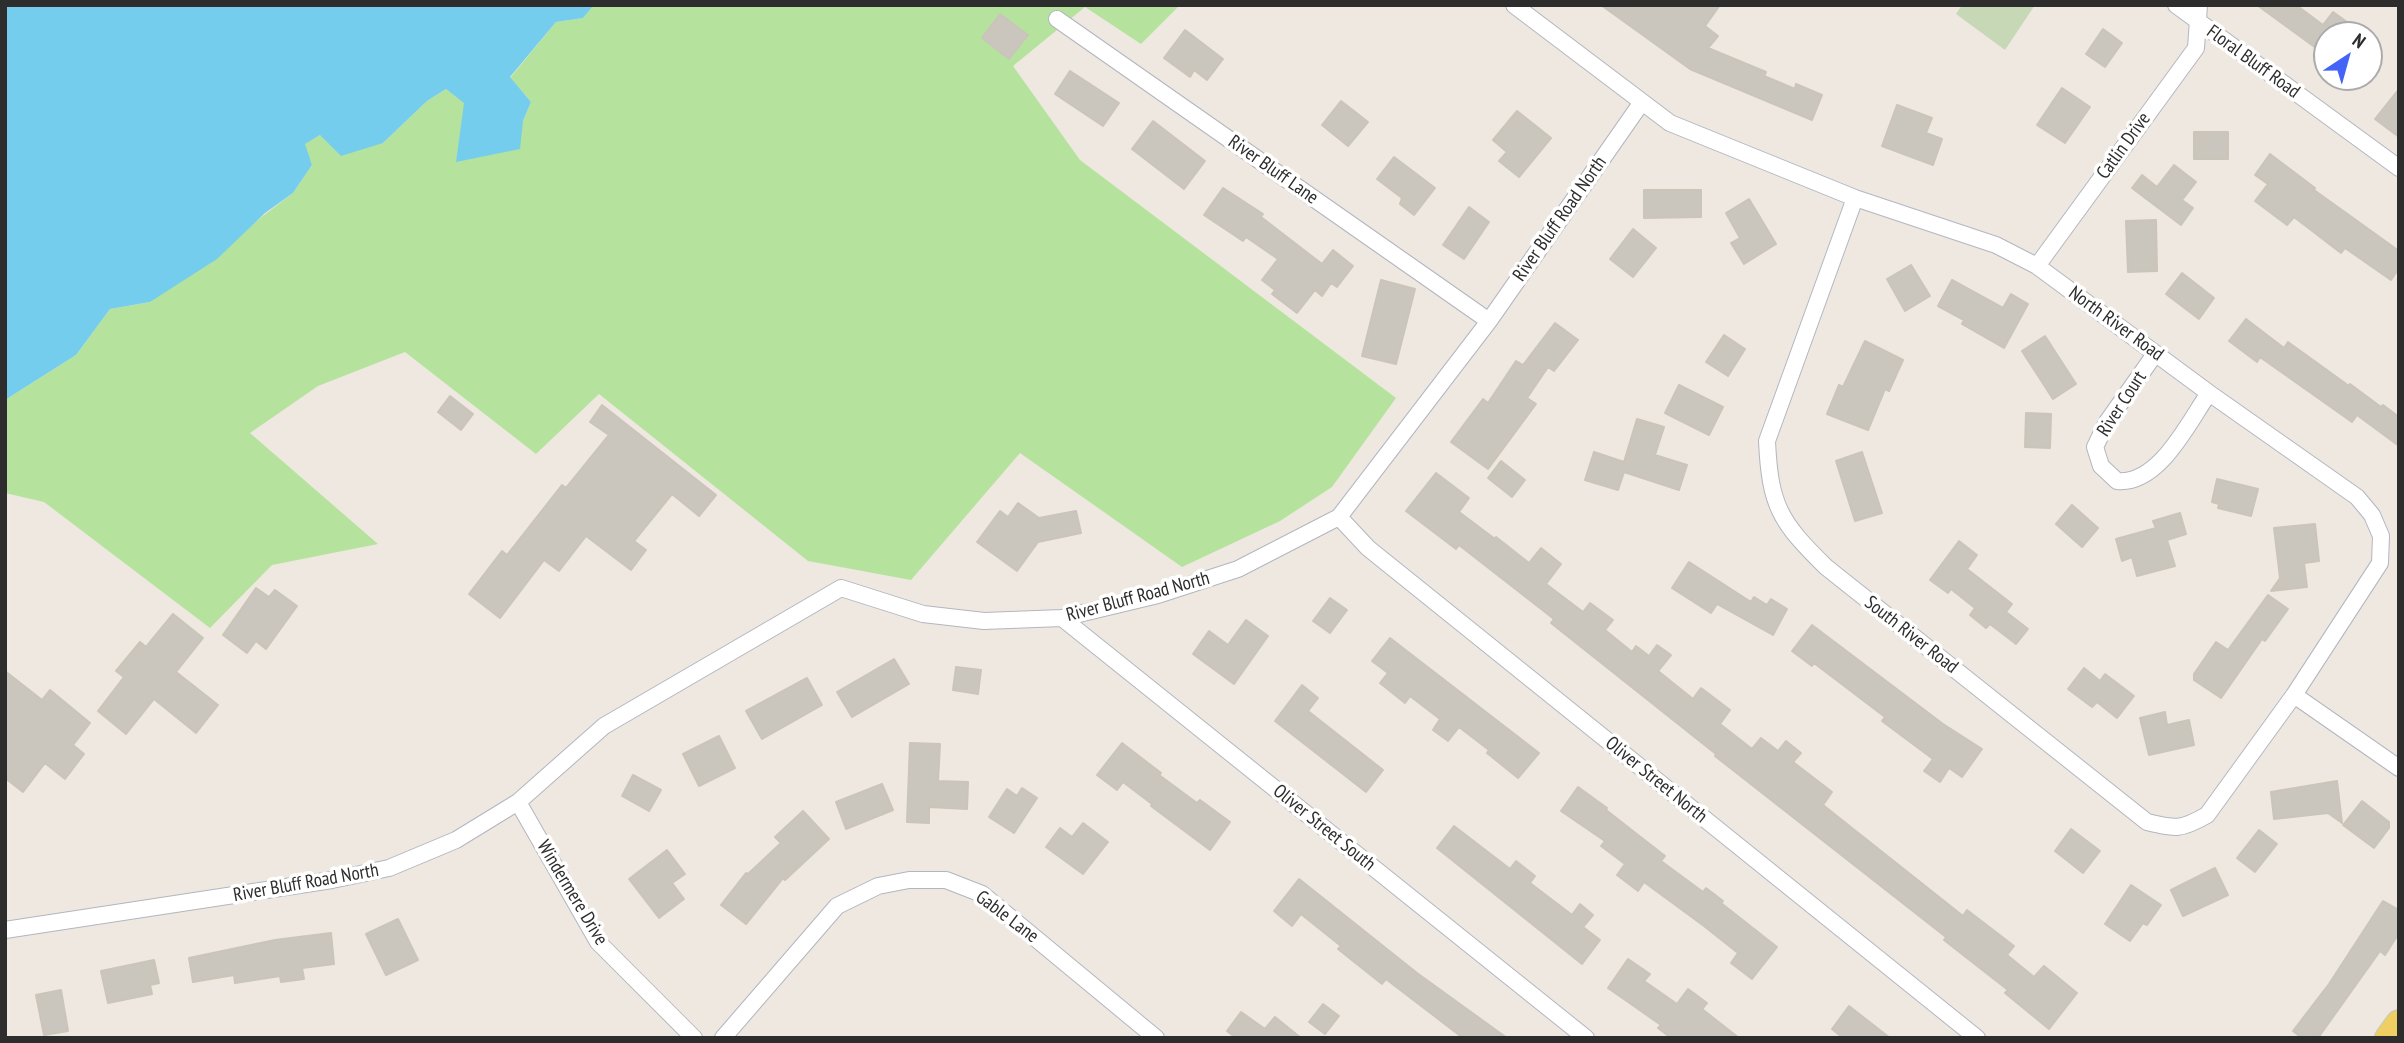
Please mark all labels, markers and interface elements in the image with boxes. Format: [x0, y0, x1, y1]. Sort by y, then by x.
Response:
street label: Floral Bluff Road [2202, 21, 2304, 103]
north arrow [2313, 21, 2383, 91]
text: N [2348, 28, 2370, 53]
street label: Catlin Drive [2092, 108, 2156, 184]
street label: River Bluff Lane [1224, 131, 1322, 209]
street label: River Bluff Road North [1508, 152, 1612, 286]
street label: North River Road [2064, 282, 2168, 366]
street label: River Court [2093, 367, 2151, 441]
street label: River Bluff Road North [1064, 567, 1212, 627]
street label: South River Road [1860, 591, 1962, 679]
street label: Oliver Street North [1600, 732, 1712, 828]
street label: Oliver Street South [1268, 780, 1380, 876]
street label: Windermere Drive [532, 836, 612, 950]
street label: River Bluff Road North [232, 859, 380, 907]
street label: Gable Lane [971, 886, 1043, 948]

